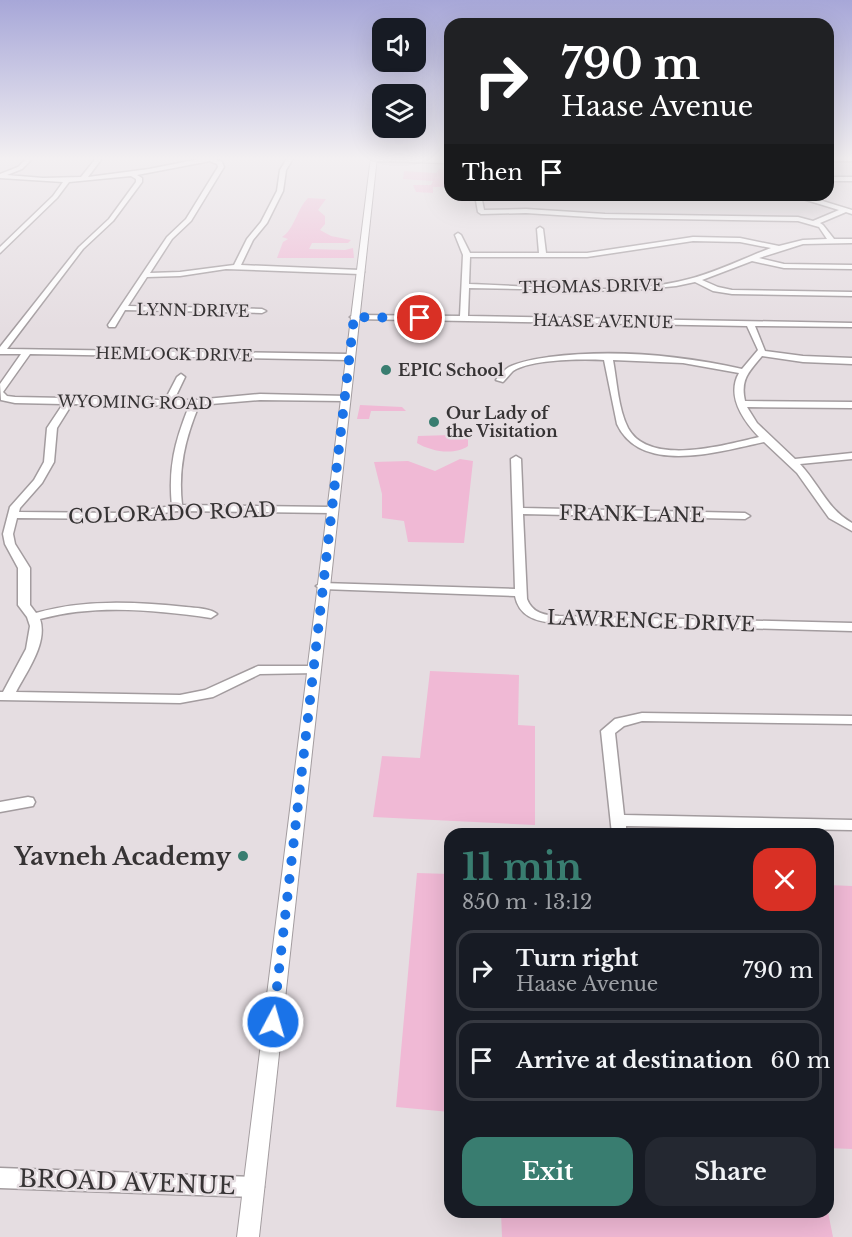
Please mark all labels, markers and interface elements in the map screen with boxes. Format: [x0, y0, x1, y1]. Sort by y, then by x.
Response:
map controls [372, 18, 426, 138]
button: sound [372, 18, 426, 72]
text: 790 m [561, 38, 700, 90]
icon: right [462, 42, 540, 120]
button: layers [372, 84, 426, 138]
text: Haase Avenue [561, 90, 753, 123]
icon: arrive [535, 156, 568, 189]
text: Then [462, 159, 523, 186]
street label: THOMAS DRIVE [519, 275, 663, 297]
pin [394, 292, 445, 343]
street label: LYNN DRIVE [136, 299, 250, 321]
icon: arrive [403, 301, 436, 334]
street label: HAASE AVENUE [533, 310, 673, 332]
street label: HEMLOCK DRIVE [95, 343, 253, 365]
place label: EPIC School [398, 360, 504, 380]
marker: EPIC School [379, 363, 393, 377]
street label: WYOMING ROAD [56, 391, 213, 413]
place label: Our Lady of the Visitation [446, 403, 558, 441]
marker: Our Lady of the Visitation [427, 415, 441, 429]
street label: COLORADO ROAD [68, 497, 276, 529]
street label: FRANK LANE [559, 501, 705, 527]
street label: LAWRENCE DRIVE [547, 605, 755, 637]
place label: Yavneh Academy [13, 842, 231, 871]
text: 11 min [462, 845, 582, 890]
button: close [753, 848, 816, 911]
marker: Yavneh Academy [236, 849, 250, 863]
text: 850 m · 13:12 [462, 890, 592, 914]
text: Turn right [516, 945, 638, 972]
icon: right [465, 954, 498, 987]
text: 790 m [742, 957, 813, 984]
text: Haase Avenue [516, 972, 658, 996]
position arrow [241, 990, 305, 1054]
icon: arrive [465, 1044, 498, 1077]
text: Arrive at destination [516, 1047, 753, 1074]
text: 60 m [771, 1047, 830, 1074]
button: Exit [462, 1137, 633, 1206]
button: Share [645, 1137, 816, 1206]
street label: BROAD AVENUE [18, 1164, 236, 1200]

